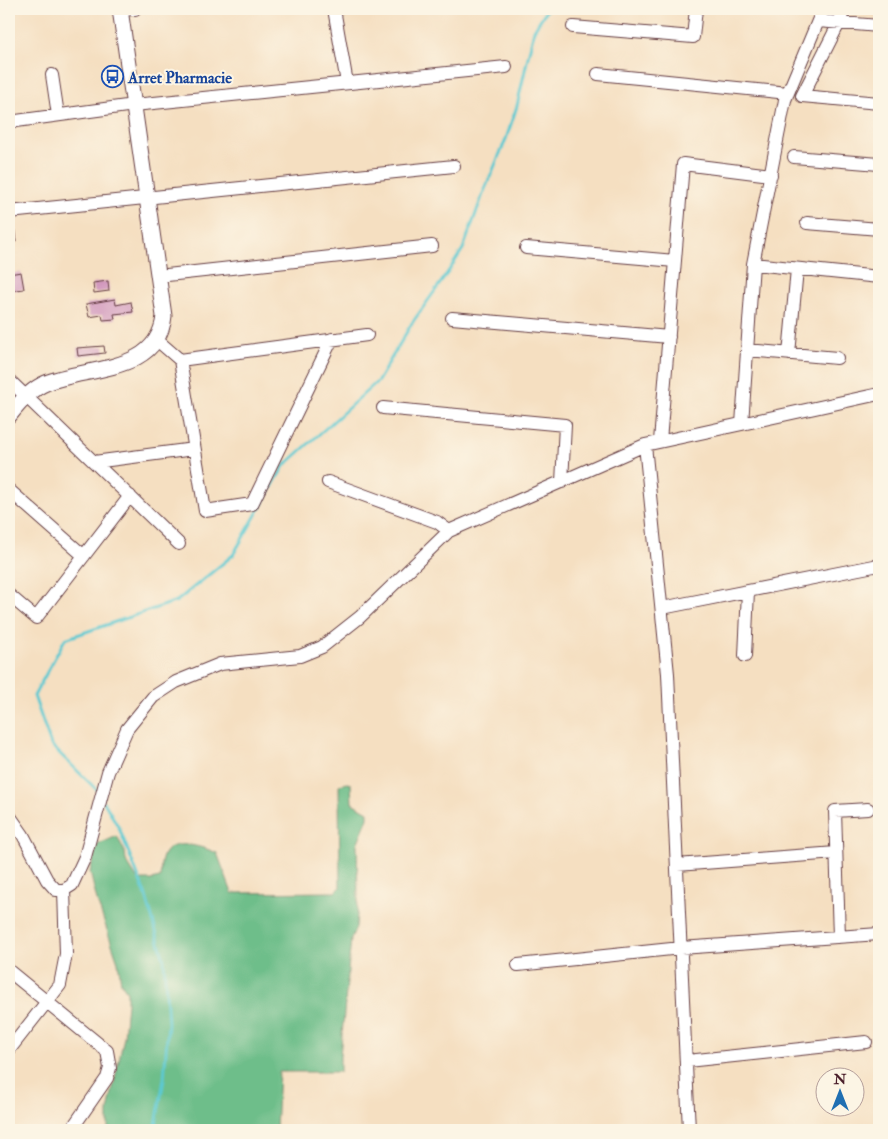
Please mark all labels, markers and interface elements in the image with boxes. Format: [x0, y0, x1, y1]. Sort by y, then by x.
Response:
bus stop icon: Arret Pharmacie [100, 65, 124, 89]
place label: Arret Pharmacie [127, 68, 232, 88]
north arrow [816, 1066, 866, 1116]
text: N [833, 1071, 847, 1088]

